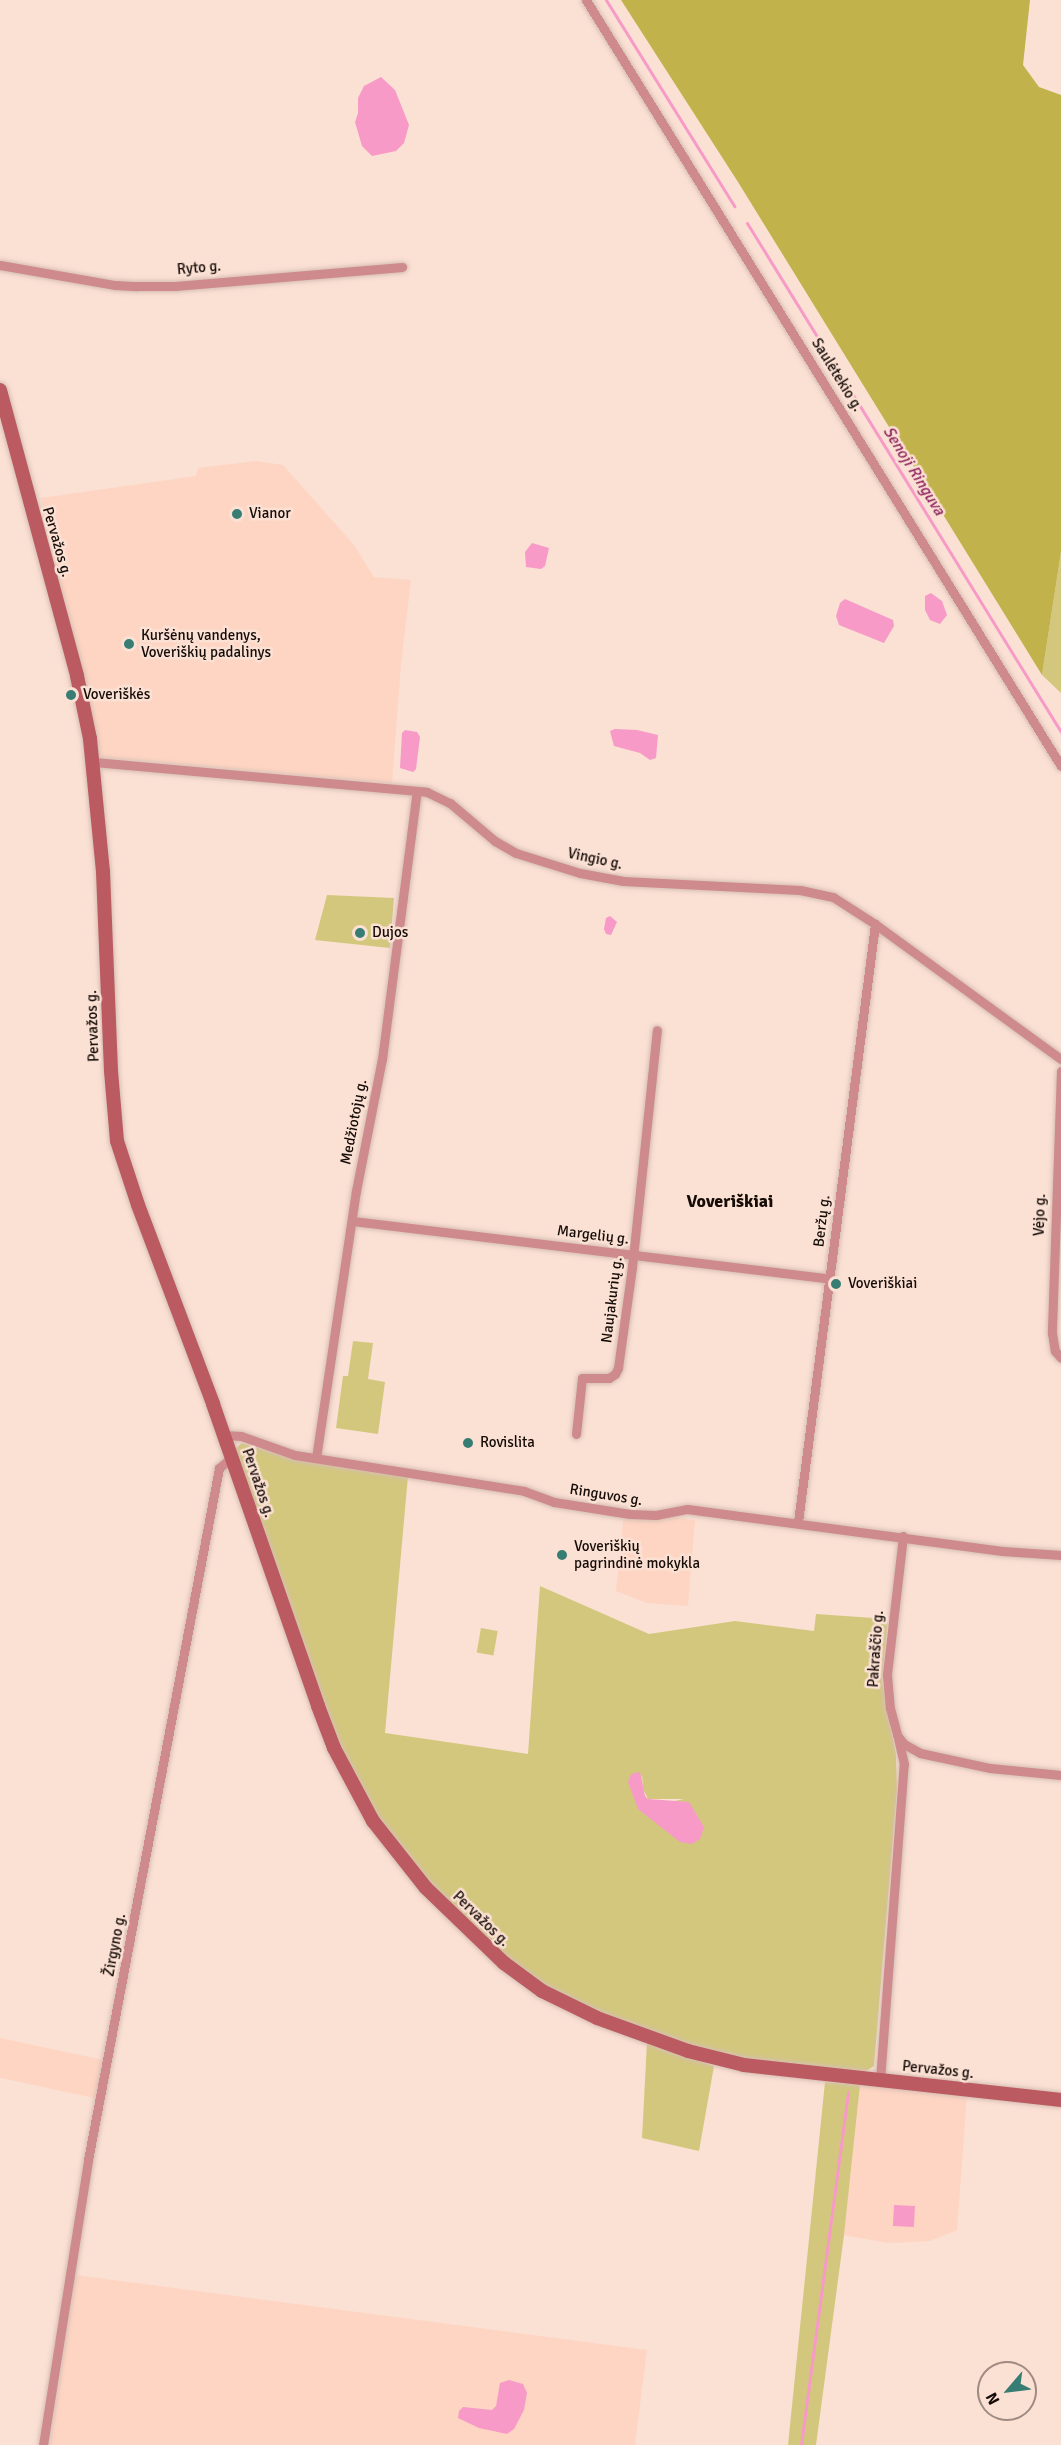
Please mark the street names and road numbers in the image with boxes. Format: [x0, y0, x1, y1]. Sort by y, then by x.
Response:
street label: Ryto g. [176, 257, 222, 279]
street label: Saulėtekio g. [807, 335, 867, 415]
street label: Pervažos g. [38, 505, 76, 579]
street label: Vingio g. [566, 844, 624, 874]
street label: Pervažos g. [83, 990, 103, 1062]
street label: Medžiotojų g. [337, 1078, 371, 1166]
street label: Vėjo g. [1030, 1193, 1050, 1237]
street label: Beržų g. [810, 1194, 834, 1248]
street label: Margelių g. [556, 1222, 630, 1248]
street label: Naujakurių g. [598, 1256, 626, 1344]
street label: Pervažos g. [238, 1446, 278, 1520]
street label: Ringuvos g. [568, 1480, 644, 1510]
street label: Pakraščio g. [864, 1610, 888, 1688]
street label: Pervažos g. [449, 1888, 513, 1950]
street label: Žirgyno g. [100, 1912, 130, 1978]
street label: Pervažos g. [901, 2057, 975, 2083]

